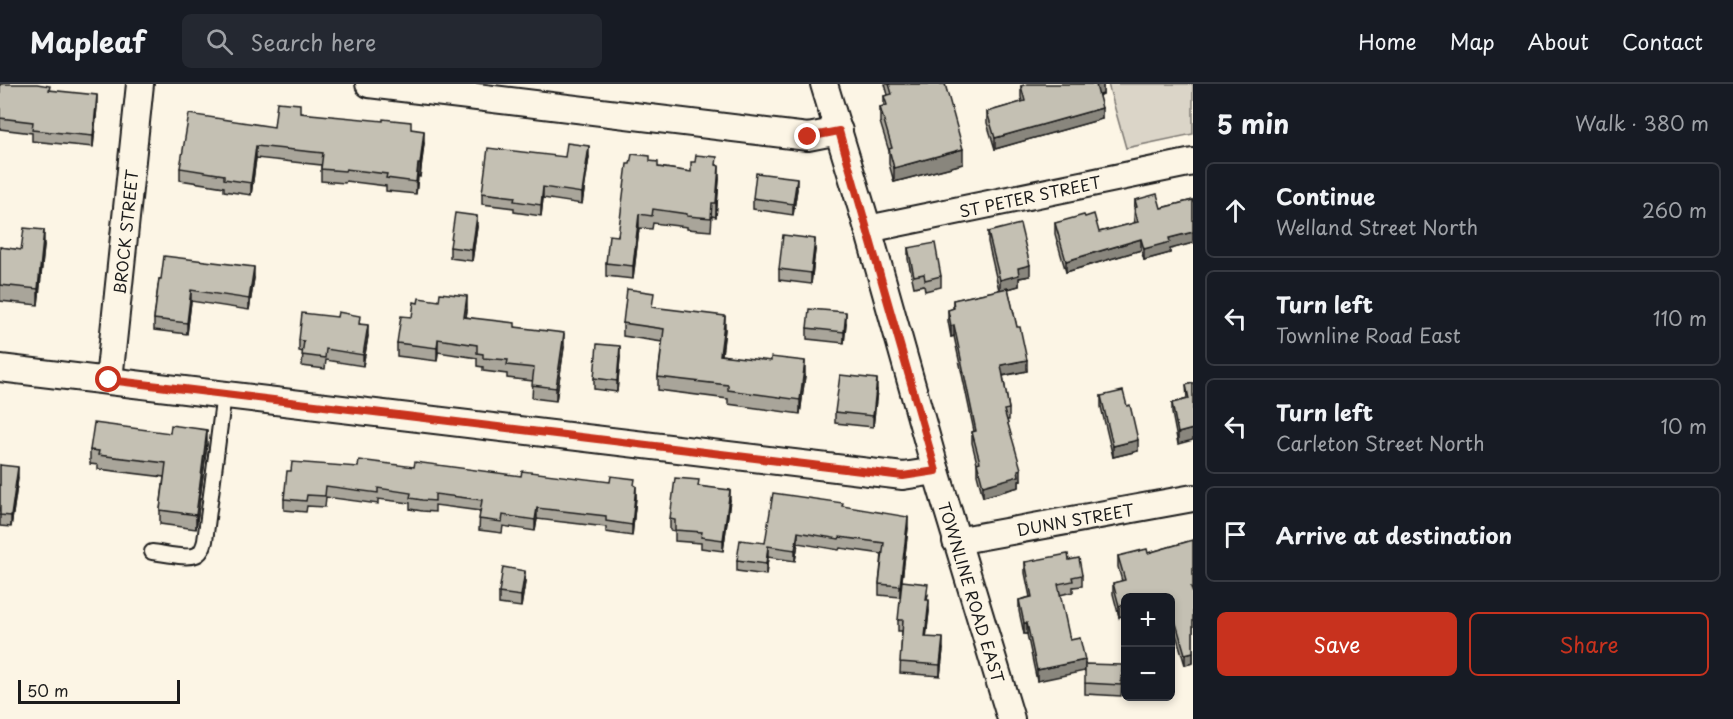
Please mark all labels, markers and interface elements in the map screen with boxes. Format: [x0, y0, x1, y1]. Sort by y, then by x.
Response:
search box [182, 14, 602, 68]
text: Mapleaf [30, 20, 146, 63]
icon: search [203, 25, 236, 58]
text: Search here [251, 25, 376, 58]
text: Home [1358, 25, 1417, 57]
text: Map [1450, 25, 1495, 57]
text: About [1528, 25, 1589, 57]
text: Contact [1622, 25, 1703, 57]
text: 5 min [1217, 104, 1289, 143]
text: Walk · 380 m [1575, 108, 1709, 138]
route end [794, 123, 820, 149]
street label: BROCK STREET [107, 168, 143, 296]
street label: ST PETER STREET [957, 169, 1103, 223]
text: Continue [1276, 179, 1375, 212]
icon: ahead [1219, 194, 1252, 227]
text: 260 m [1642, 195, 1707, 225]
text: Welland Street North [1276, 212, 1478, 242]
text: Turn left [1276, 287, 1373, 320]
icon: left [1219, 302, 1252, 335]
text: 110 m [1653, 303, 1707, 333]
text: Townline Road East [1276, 320, 1461, 350]
route start [95, 366, 121, 392]
text: Turn left [1276, 395, 1373, 428]
icon: left [1219, 410, 1252, 443]
text: 10 m [1660, 411, 1707, 441]
text: Carleton Street North [1276, 428, 1485, 458]
street label: DUNN STREET [1014, 497, 1136, 541]
street label: TOWNLINE ROAD EAST [933, 499, 1011, 685]
icon: arrive [1219, 518, 1252, 551]
text: Arrive at destination [1276, 518, 1512, 551]
map controls [1121, 593, 1175, 701]
button: + [1121, 593, 1175, 647]
button: Save [1217, 612, 1457, 676]
button: Share [1469, 612, 1709, 676]
button: − [1121, 647, 1175, 701]
scale bar [18, 677, 180, 704]
text: 50 m [27, 678, 68, 702]

